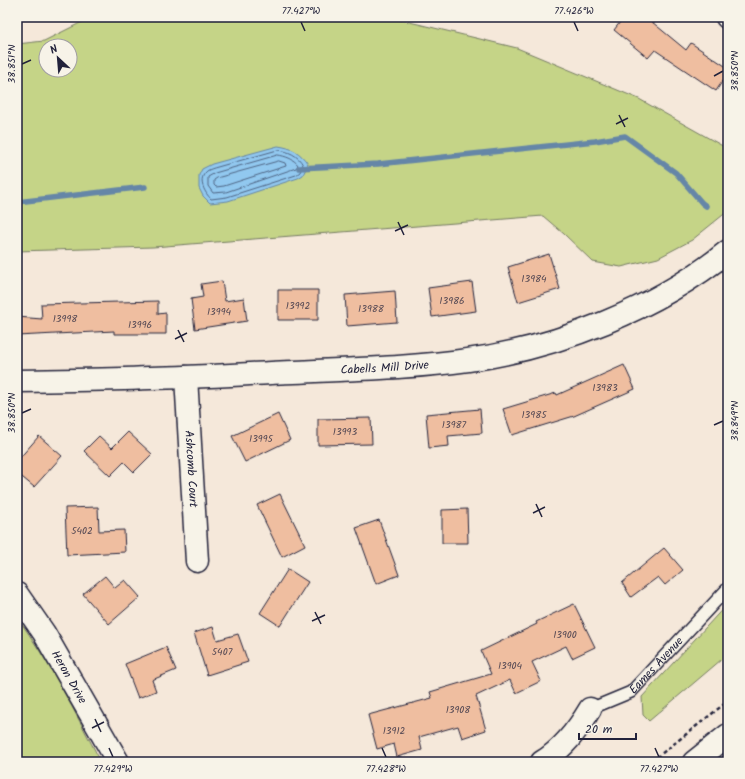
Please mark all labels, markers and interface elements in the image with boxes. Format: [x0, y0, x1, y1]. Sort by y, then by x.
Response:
text: 77.427°W [282, 3, 321, 19]
text: 77.426°W [554, 3, 594, 19]
north arrow [38, 38, 78, 78]
text: N [47, 40, 61, 60]
text: 38.851°N [4, 44, 20, 83]
text: 38.850°N [727, 50, 743, 91]
house number: 13984 [521, 271, 547, 287]
house number: 13986 [439, 293, 465, 309]
house number: 13992 [286, 298, 310, 314]
house number: 13988 [358, 301, 385, 317]
house number: 13994 [207, 304, 232, 320]
house number: 13998 [53, 311, 78, 327]
house number: 13996 [128, 317, 152, 333]
street label: Cabells Mill Drive [340, 355, 430, 380]
house number: 13983 [592, 380, 618, 396]
text: 38.850°N [4, 392, 20, 433]
text: 38.849°N [727, 400, 743, 441]
house number: 13985 [521, 407, 547, 423]
house number: 13987 [442, 417, 467, 433]
house number: 13993 [333, 424, 357, 440]
street label: Ashcomb Court [179, 430, 203, 508]
house number: 13995 [249, 431, 274, 447]
house number: 5402 [71, 523, 93, 539]
house number: 13900 [553, 627, 577, 643]
street label: Eames Avenue [625, 632, 689, 699]
house number: 5407 [212, 644, 233, 660]
street label: Heron Drive [46, 647, 92, 708]
house number: 13904 [498, 658, 523, 674]
house number: 13908 [446, 702, 471, 718]
scale bar [579, 715, 636, 741]
text: 20 m [585, 720, 613, 739]
house number: 13912 [383, 723, 406, 739]
text: 77.429°W [94, 761, 133, 777]
text: 77.428°W [366, 761, 406, 777]
text: 77.427°W [640, 761, 679, 777]

